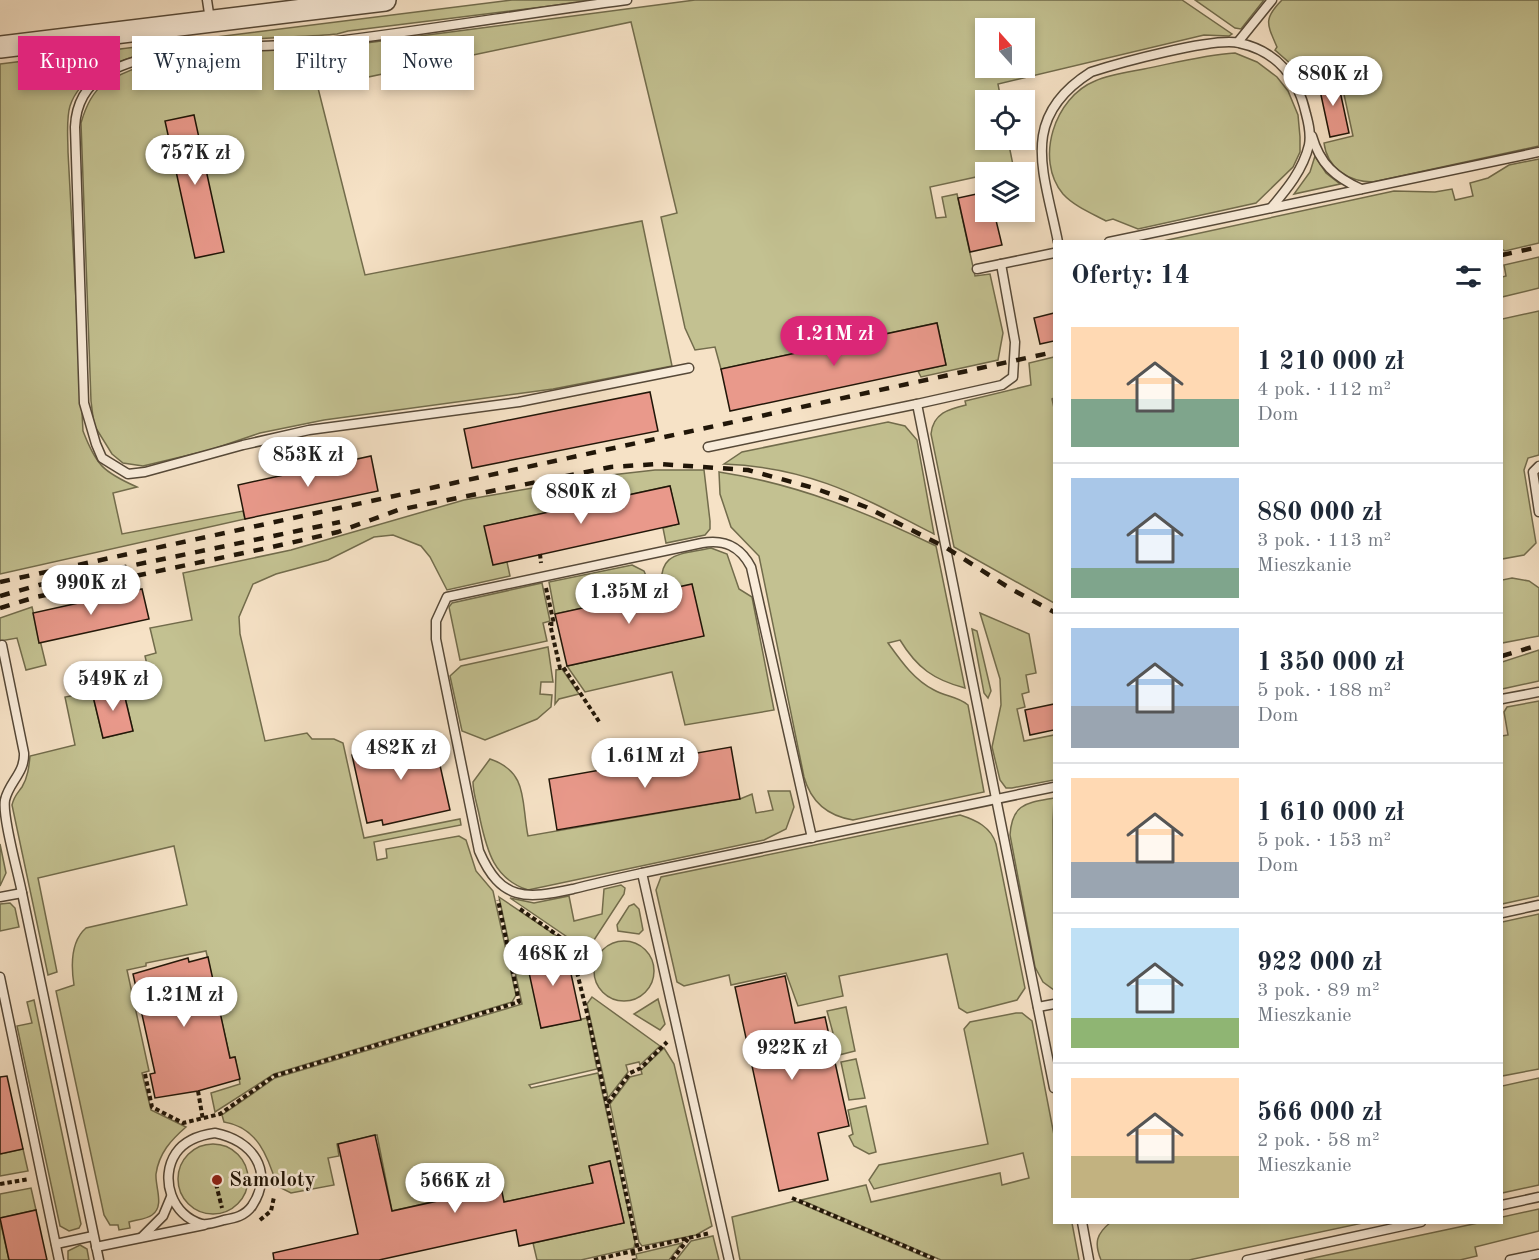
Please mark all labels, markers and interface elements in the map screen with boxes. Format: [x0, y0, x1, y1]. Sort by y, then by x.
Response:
north arrow [975, 18, 1035, 78]
map controls [975, 18, 1035, 222]
chip: Kupno [18, 36, 120, 90]
chip: Wynajem [132, 36, 262, 90]
chip: Filtry [274, 36, 369, 90]
chip: Nowe [381, 36, 474, 90]
pin: 880K zł [1278, 56, 1388, 107]
text: 880K zł [1297, 65, 1369, 85]
button: locate [975, 90, 1035, 150]
pin: 757K zł [140, 135, 250, 186]
text: 757K zł [159, 144, 231, 164]
button: layers [975, 162, 1035, 222]
icon: filters [1452, 260, 1485, 293]
text: Oferty: 14 [1071, 263, 1190, 289]
pin: 1.21M zł [772, 316, 896, 367]
text: 1.21M zł [794, 325, 874, 345]
text: 1 210 000 zł [1257, 349, 1404, 375]
icon: home [1119, 351, 1191, 423]
text: 4 pok. · 112 m² [1257, 380, 1391, 400]
text: Dom [1257, 405, 1298, 425]
pin: 853K zł [253, 437, 363, 488]
text: 853K zł [272, 446, 344, 466]
pin: 880K zł [526, 474, 636, 525]
text: 880K zł [545, 483, 617, 503]
text: 880 000 zł [1257, 500, 1382, 526]
icon: home [1119, 502, 1191, 574]
text: 3 pok. · 113 m² [1257, 531, 1391, 551]
text: Mieszkanie [1257, 556, 1352, 576]
pin: 990K zł [36, 565, 146, 616]
text: 990K zł [55, 574, 127, 594]
pin: 1.35M zł [567, 574, 691, 625]
text: 1.35M zł [589, 583, 669, 603]
text: 1 350 000 zł [1257, 650, 1404, 676]
icon: home [1119, 652, 1191, 724]
pin: 549K zł [58, 661, 168, 712]
text: 549K zł [77, 670, 149, 690]
text: 5 pok. · 188 m² [1257, 681, 1391, 701]
text: Dom [1257, 706, 1298, 726]
pin: 482K zł [346, 730, 456, 781]
pin: 1.61M zł [583, 738, 707, 789]
text: 482K zł [365, 739, 437, 759]
text: 1.61M zł [605, 747, 685, 767]
text: 1 610 000 zł [1257, 800, 1404, 826]
icon: home [1119, 802, 1191, 874]
text: 5 pok. · 153 m² [1257, 831, 1391, 851]
text: Dom [1257, 856, 1298, 876]
pin: 468K zł [498, 936, 608, 987]
text: 468K zł [517, 945, 589, 965]
text: 922 000 zł [1257, 950, 1382, 976]
icon: home [1119, 952, 1191, 1024]
pin: 1.21M zł [122, 977, 246, 1028]
text: 3 pok. · 89 m² [1257, 981, 1380, 1001]
text: 1.21M zł [144, 986, 224, 1006]
text: Mieszkanie [1257, 1006, 1352, 1026]
pin: 922K zł [737, 1030, 847, 1081]
text: 922K zł [756, 1039, 828, 1059]
text: 566 000 zł [1257, 1100, 1382, 1126]
icon: home [1119, 1102, 1191, 1174]
text: 2 pok. · 58 m² [1257, 1131, 1380, 1151]
text: Mieszkanie [1257, 1156, 1352, 1176]
pin: 566K zł [400, 1163, 510, 1214]
place label: Samoloty [229, 1170, 316, 1191]
text: 566K zł [419, 1172, 491, 1192]
marker: Samoloty [210, 1173, 224, 1187]

